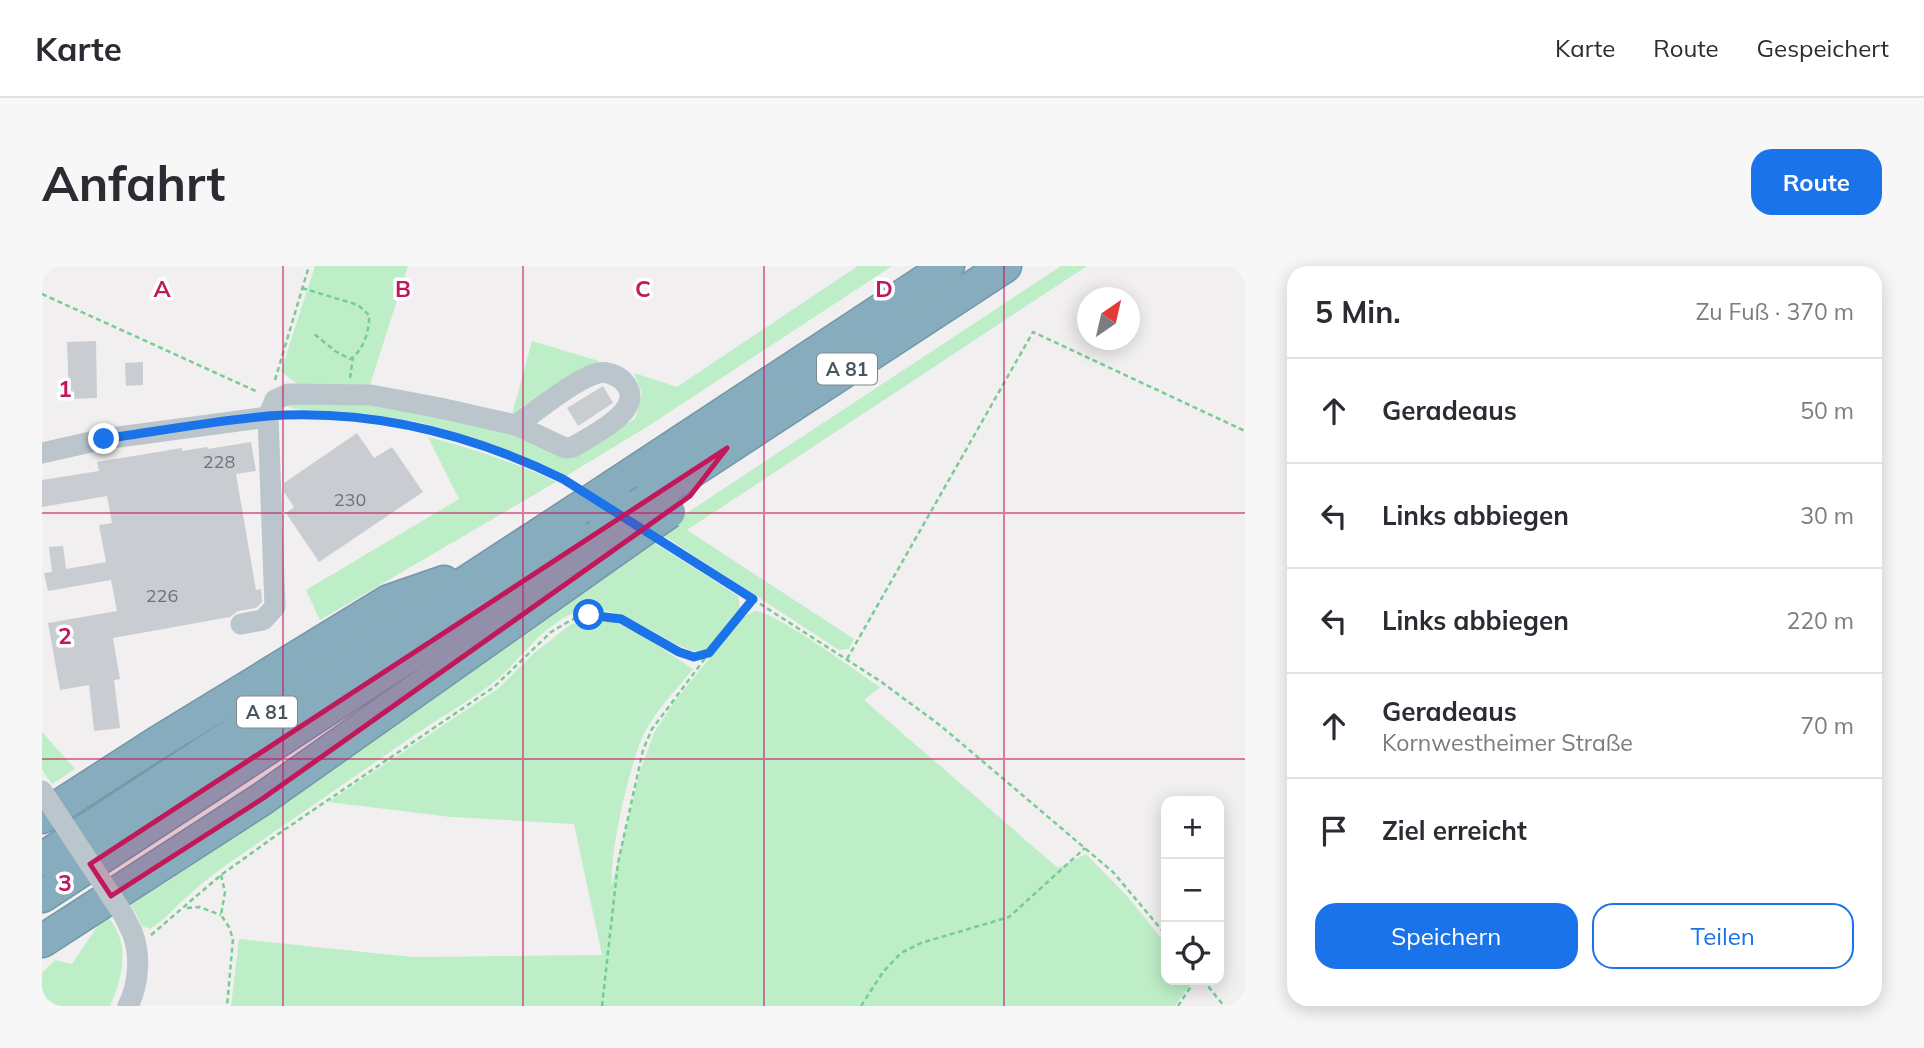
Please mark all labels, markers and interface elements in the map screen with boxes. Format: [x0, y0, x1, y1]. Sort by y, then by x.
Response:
text: Karte [35, 28, 122, 69]
text: Karte [1555, 33, 1615, 63]
text: Route [1653, 33, 1719, 63]
text: Gespeichert [1757, 33, 1889, 63]
button: Route [1751, 149, 1882, 215]
text: Anfahrt [42, 152, 225, 213]
text: A [153, 274, 171, 303]
text: B [395, 274, 411, 303]
text: C [635, 274, 651, 303]
text: D [875, 274, 893, 303]
north arrow [1077, 287, 1140, 350]
text: 5 Min. [1315, 293, 1401, 331]
text: Zu Fuß · 370 m [1696, 297, 1854, 326]
road number: A 81 [817, 354, 877, 384]
text: 1 [58, 374, 72, 403]
icon: ahead [1315, 392, 1353, 430]
text: Geradeaus [1382, 394, 1517, 427]
text: 50 m [1800, 396, 1854, 425]
route end [88, 423, 119, 454]
house number: 228 [203, 450, 235, 473]
house number: 230 [334, 488, 366, 511]
icon: left [1315, 497, 1353, 535]
text: Links abbiegen [1382, 499, 1569, 532]
text: 30 m [1800, 501, 1854, 530]
house number: 226 [146, 584, 178, 607]
route start [573, 599, 604, 630]
icon: left [1315, 602, 1353, 640]
text: Links abbiegen [1382, 604, 1569, 637]
text: 220 m [1786, 606, 1854, 635]
text: 2 [58, 621, 72, 650]
text: Geradeaus [1382, 695, 1517, 728]
road number: A 81 [237, 696, 297, 728]
icon: ahead [1315, 707, 1353, 745]
text: 70 m [1800, 711, 1854, 740]
text: Kornwestheimer Straße [1382, 728, 1633, 757]
map controls [1161, 796, 1224, 985]
button: + [1161, 796, 1224, 859]
icon: arrive [1315, 812, 1353, 850]
text: Ziel erreicht [1382, 814, 1527, 847]
button: − [1161, 859, 1224, 922]
text: 3 [58, 868, 72, 897]
button: Speichern [1315, 903, 1578, 969]
button: Teilen [1592, 903, 1854, 969]
button: locate [1161, 922, 1224, 985]

